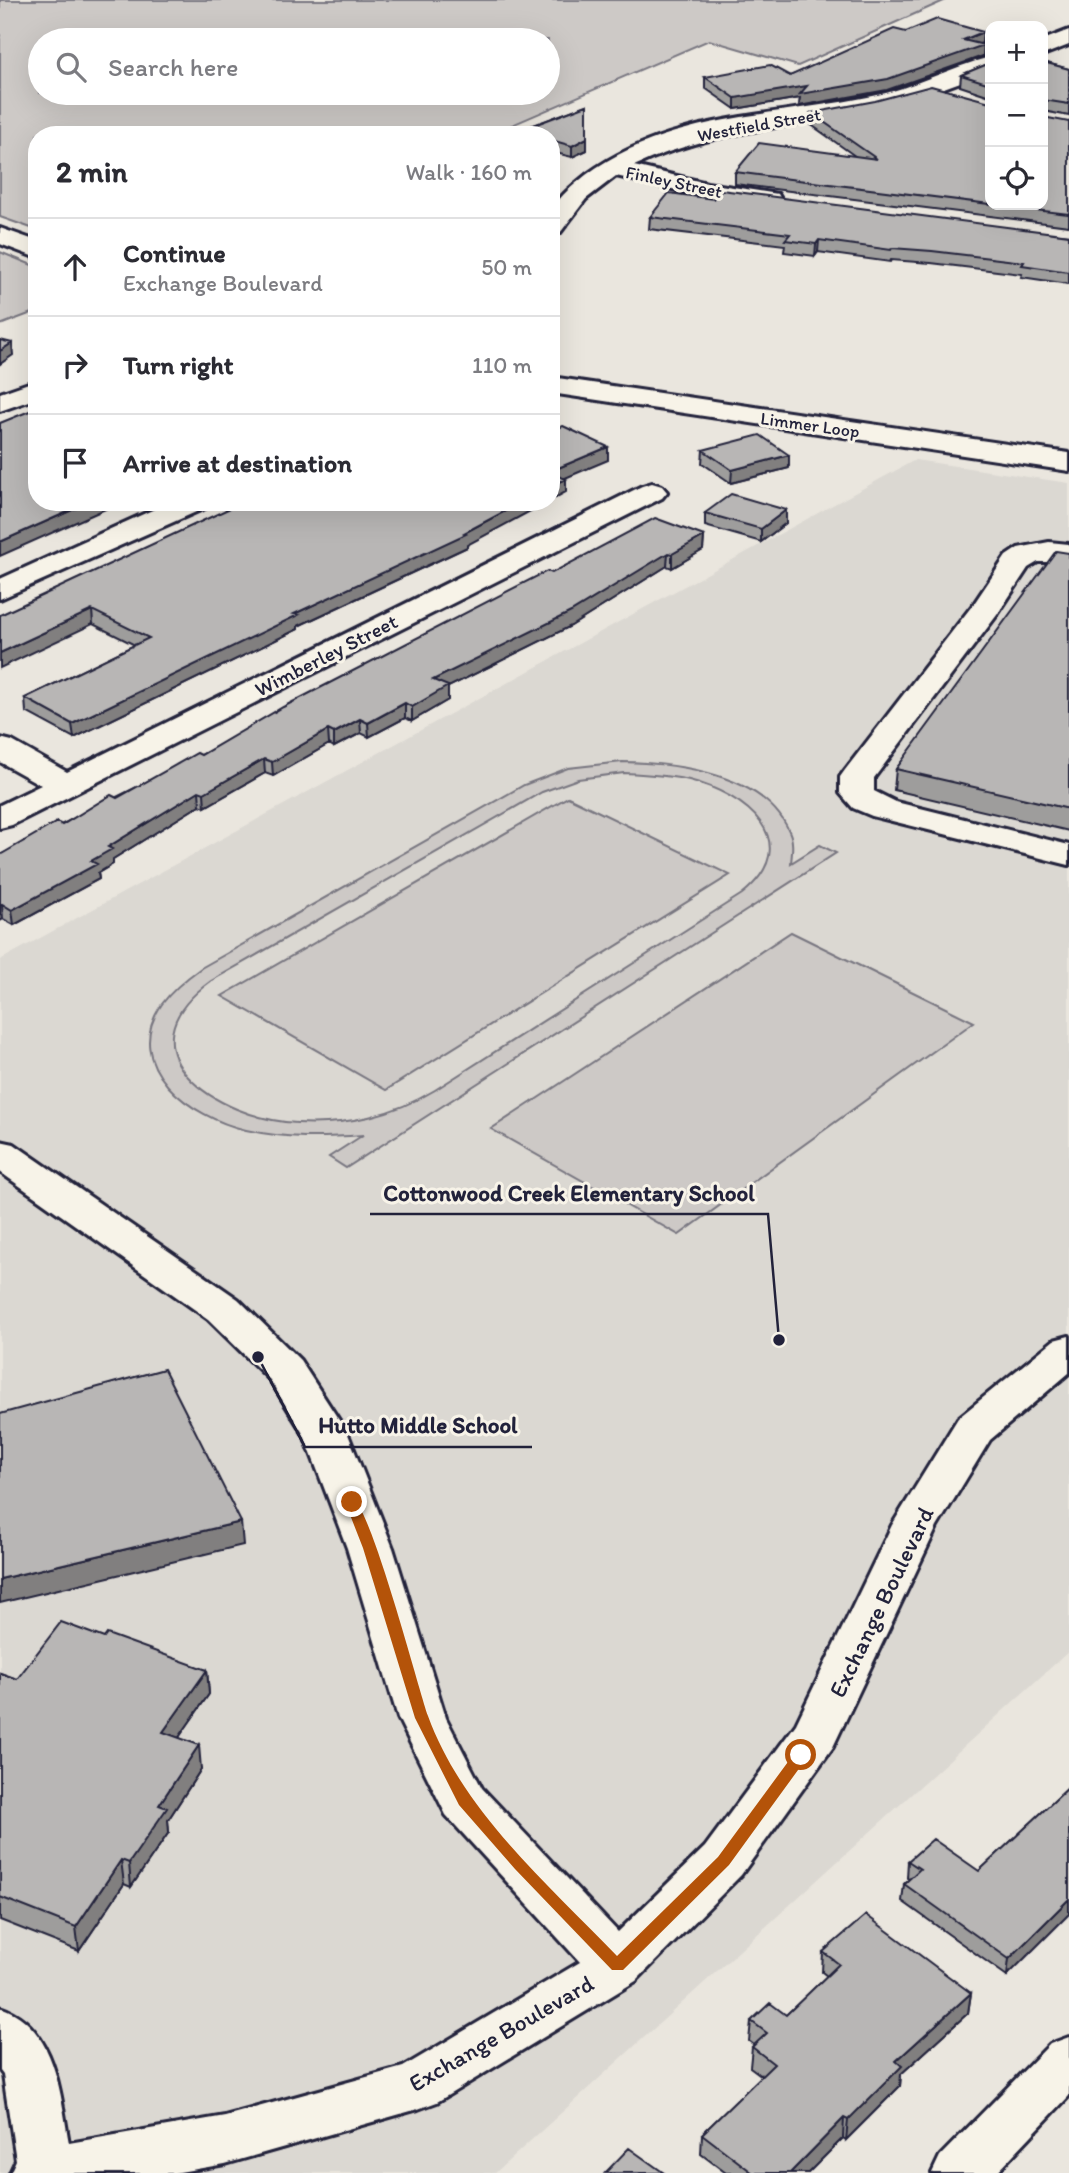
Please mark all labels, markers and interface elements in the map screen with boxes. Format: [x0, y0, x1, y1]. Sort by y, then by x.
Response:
map controls [985, 21, 1048, 210]
button: + [985, 21, 1048, 84]
search box [28, 28, 560, 105]
icon: search [52, 48, 90, 86]
text: Search here [108, 51, 238, 83]
button: − [985, 84, 1048, 147]
street label: Westfield Street [696, 103, 823, 147]
button: locate [985, 147, 1048, 210]
text: 2 min [56, 153, 127, 190]
text: Walk · 160 m [406, 158, 532, 186]
street label: Finley Street [624, 161, 724, 203]
text: Continue [123, 237, 226, 269]
icon: ahead [56, 248, 94, 286]
text: 50 m [481, 253, 532, 281]
text: Exchange Boulevard [123, 269, 323, 297]
icon: right [56, 346, 94, 384]
text: Turn right [123, 349, 234, 381]
text: 110 m [472, 351, 532, 379]
street label: Limmer Loop [759, 407, 861, 443]
icon: arrive [56, 444, 94, 482]
text: Arrive at destination [123, 447, 352, 479]
street label: Wimberley Street [250, 608, 402, 702]
callout: Cottonwood Creek Elementary School [370, 1170, 768, 1214]
text: Cottonwood Creek Elementary School [383, 1179, 755, 1207]
callout: Hutto Middle School [305, 1403, 532, 1447]
text: Hutto Middle School [318, 1411, 518, 1439]
route end [336, 1486, 367, 1517]
street label: Exchange Boulevard [822, 1502, 940, 1702]
route start [785, 1739, 816, 1770]
street label: Exchange Boulevard [404, 1968, 598, 2098]

